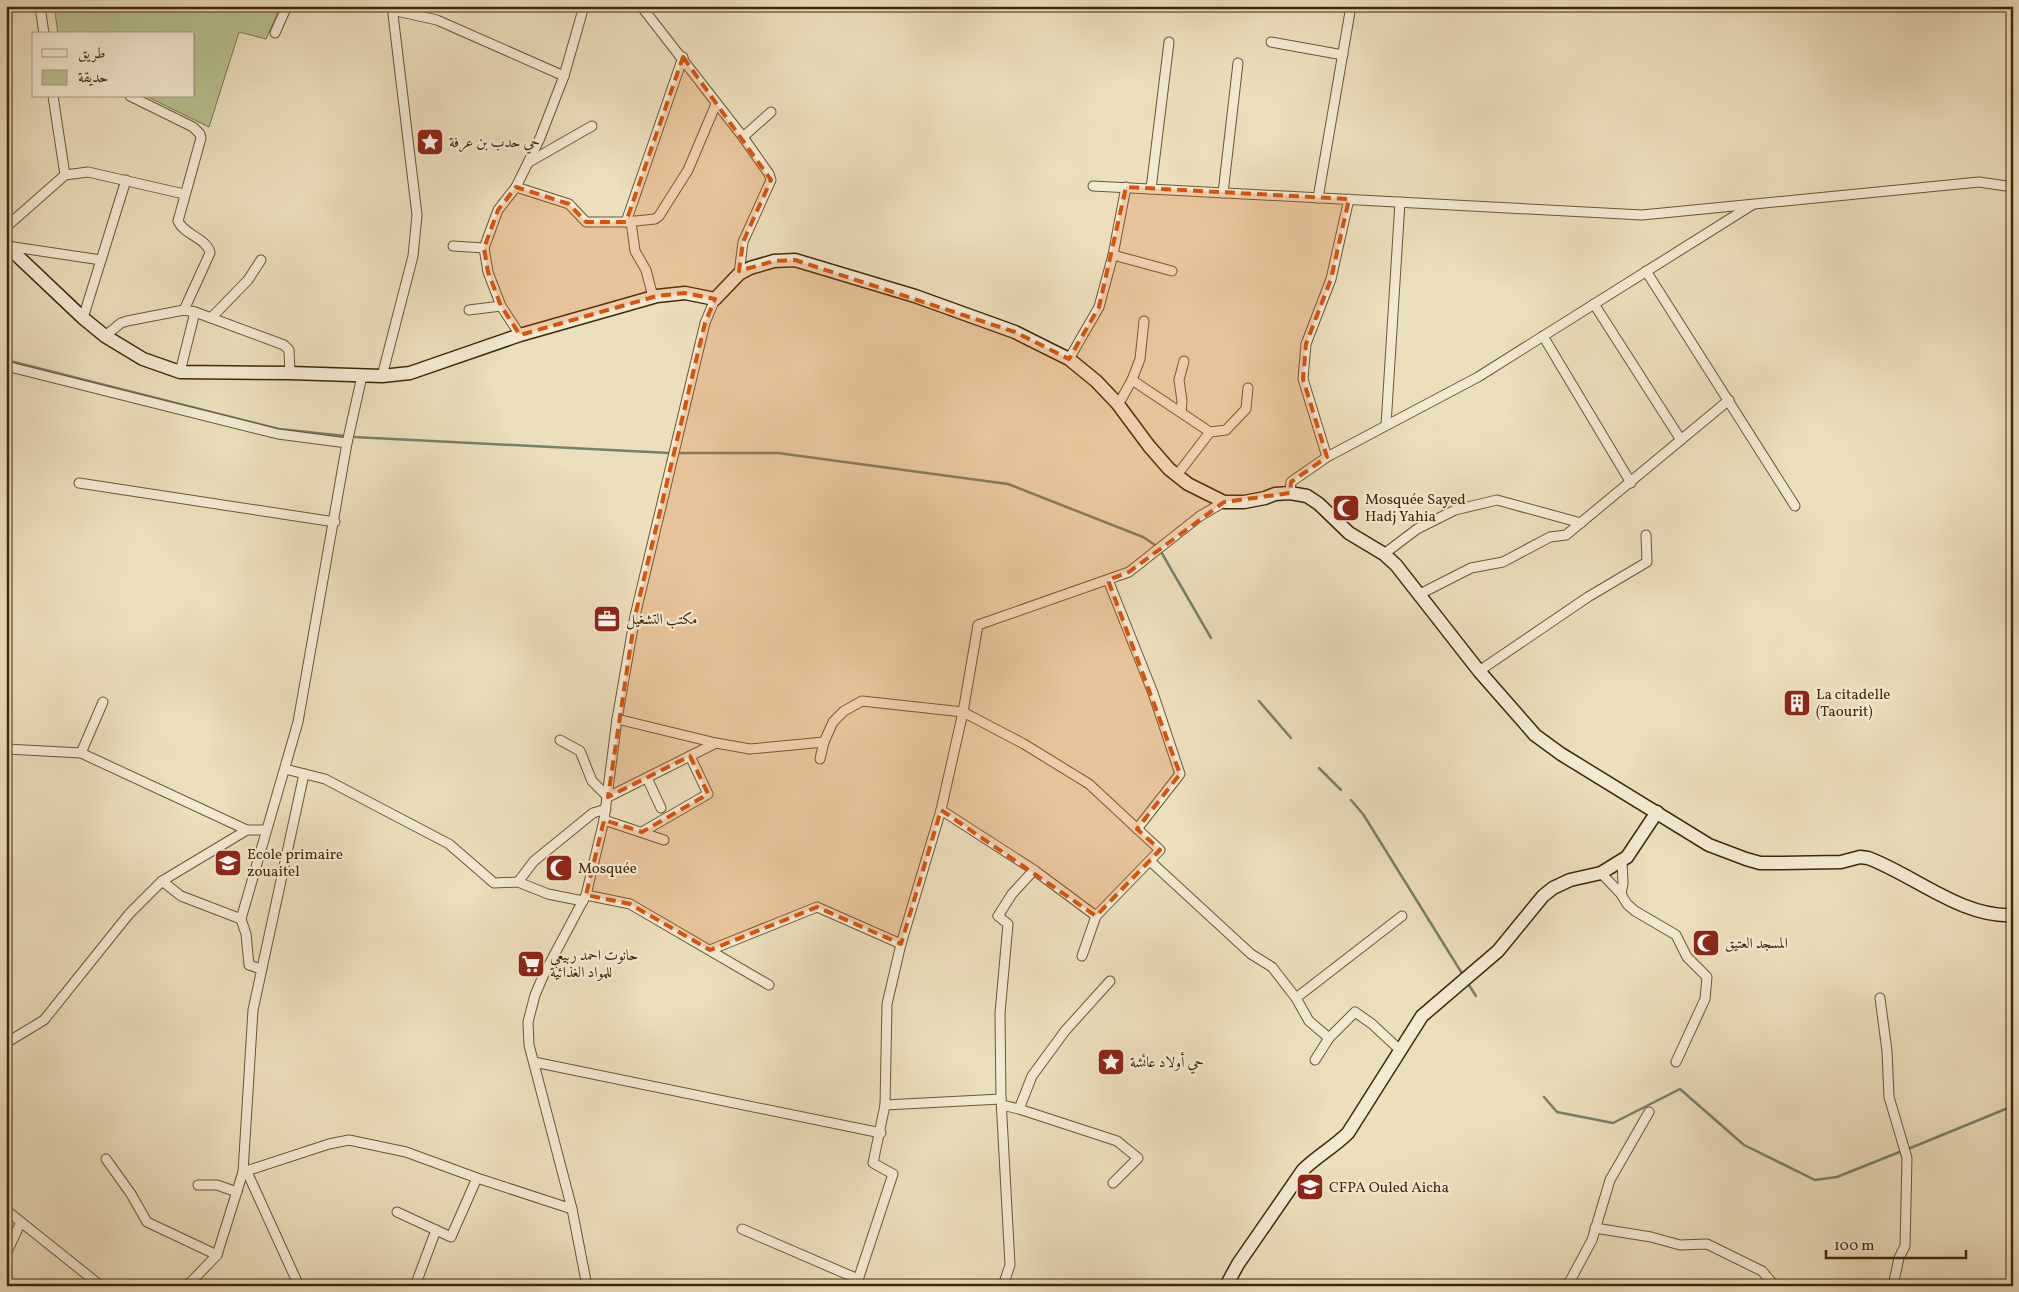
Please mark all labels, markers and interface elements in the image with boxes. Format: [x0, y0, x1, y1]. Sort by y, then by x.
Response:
legend [32, 32, 195, 98]
text: طريق [78, 44, 105, 65]
text: حديقة [78, 68, 108, 89]
place icon: حي حدب بن عرفة [415, 127, 445, 157]
place label: حي حدب بن عرفة [449, 133, 540, 154]
place label: Mosquée Sayed Hadj Yahia [1365, 490, 1466, 528]
mosque icon: Mosquée Sayed Hadj Yahia [1331, 493, 1361, 523]
office icon: مكتب التشغيل [592, 604, 622, 634]
place label: مكتب التشغيل [626, 610, 697, 631]
place label: La citadelle (Taourit) [1816, 685, 1890, 723]
building icon: La citadelle (Taourit) [1782, 688, 1812, 718]
place label: Ecole primaire zouaitel [247, 845, 343, 883]
school or university icon: Ecole primaire zouaitel [213, 848, 243, 878]
mosque icon: Mosquée [544, 853, 574, 883]
place label: Mosquée [578, 859, 637, 880]
mosque icon: المسجد العتيق [1691, 928, 1721, 958]
place label: المسجد العتيق [1725, 934, 1788, 955]
place label: حانوت احمد ربيعي للمواد الغذائية [550, 946, 638, 984]
supermarket icon: حانوت احمد ربيعي للمواد الغذائية [516, 949, 546, 979]
place icon: حي أولاد عائشة [1096, 1047, 1126, 1077]
place label: حي أولاد عائشة [1130, 1051, 1204, 1074]
school or university icon: CFPA Ouled Aicha [1295, 1172, 1325, 1202]
place label: CFPA Ouled Aicha [1329, 1178, 1449, 1199]
scale bar [1826, 1227, 1966, 1259]
text: 100 m [1834, 1236, 1874, 1257]

